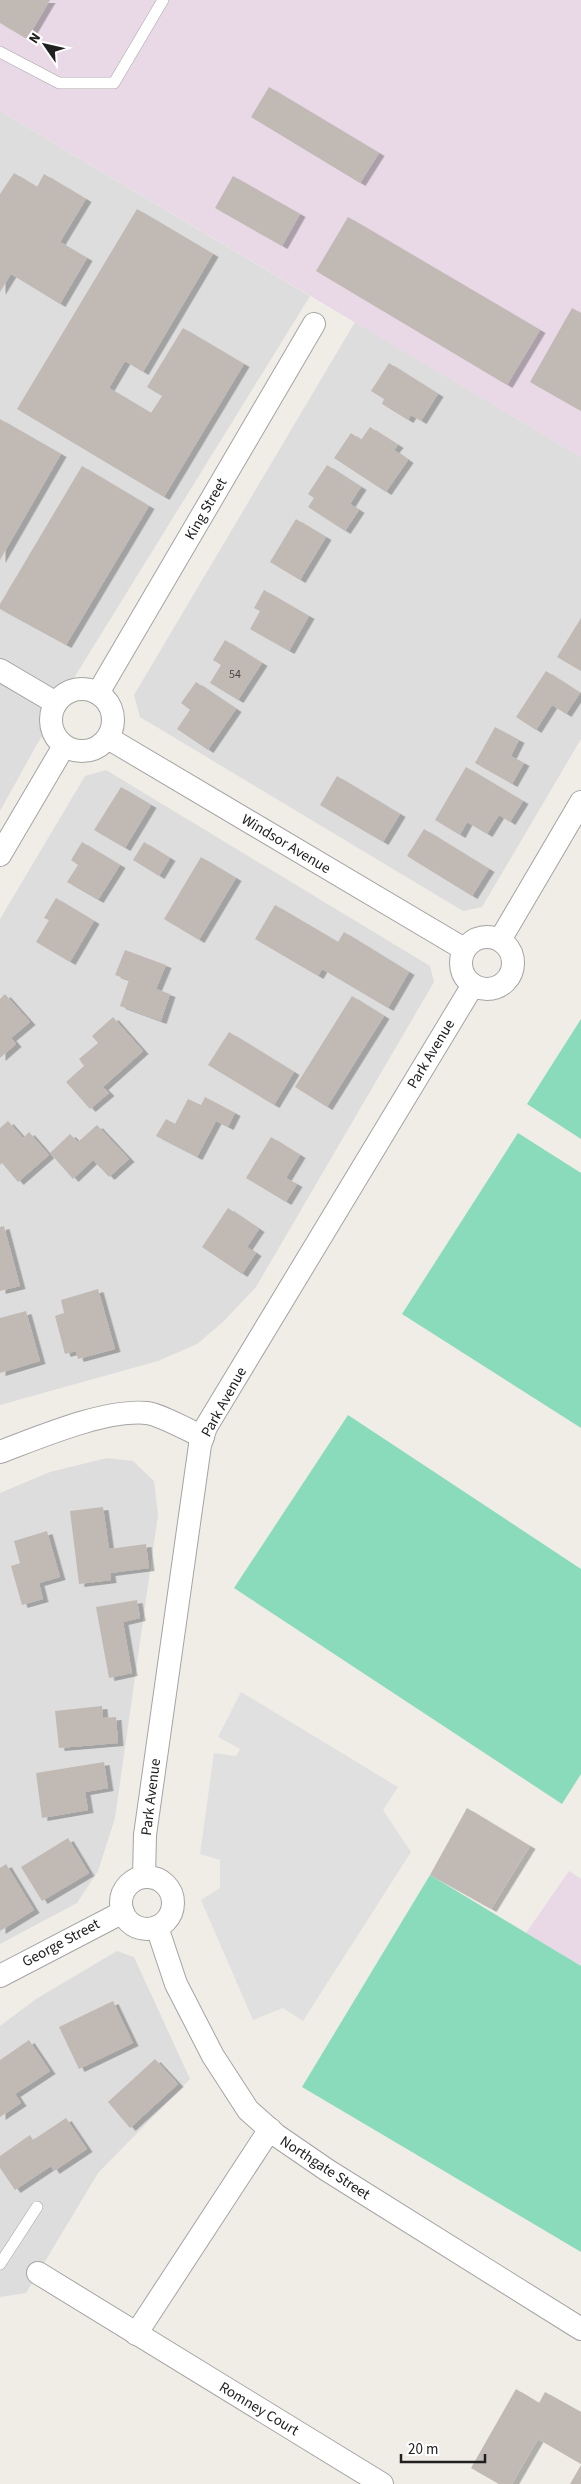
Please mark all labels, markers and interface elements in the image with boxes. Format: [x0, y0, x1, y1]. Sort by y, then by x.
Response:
north arrow [20, 20, 70, 70]
text: N [24, 29, 46, 48]
street label: King Street [180, 474, 232, 544]
house number: 54 [229, 666, 241, 683]
street label: Windsor Avenue [237, 809, 335, 879]
street label: Park Avenue [402, 1015, 460, 1093]
street label: Park Avenue [196, 1363, 252, 1441]
street label: Park Avenue [136, 1757, 166, 1837]
street label: George Street [18, 1914, 104, 1972]
street label: Northgate Street [276, 2131, 374, 2205]
street label: Romney Court [215, 2377, 303, 2441]
scale bar [401, 2432, 485, 2464]
text: 20 m [408, 2439, 438, 2460]

